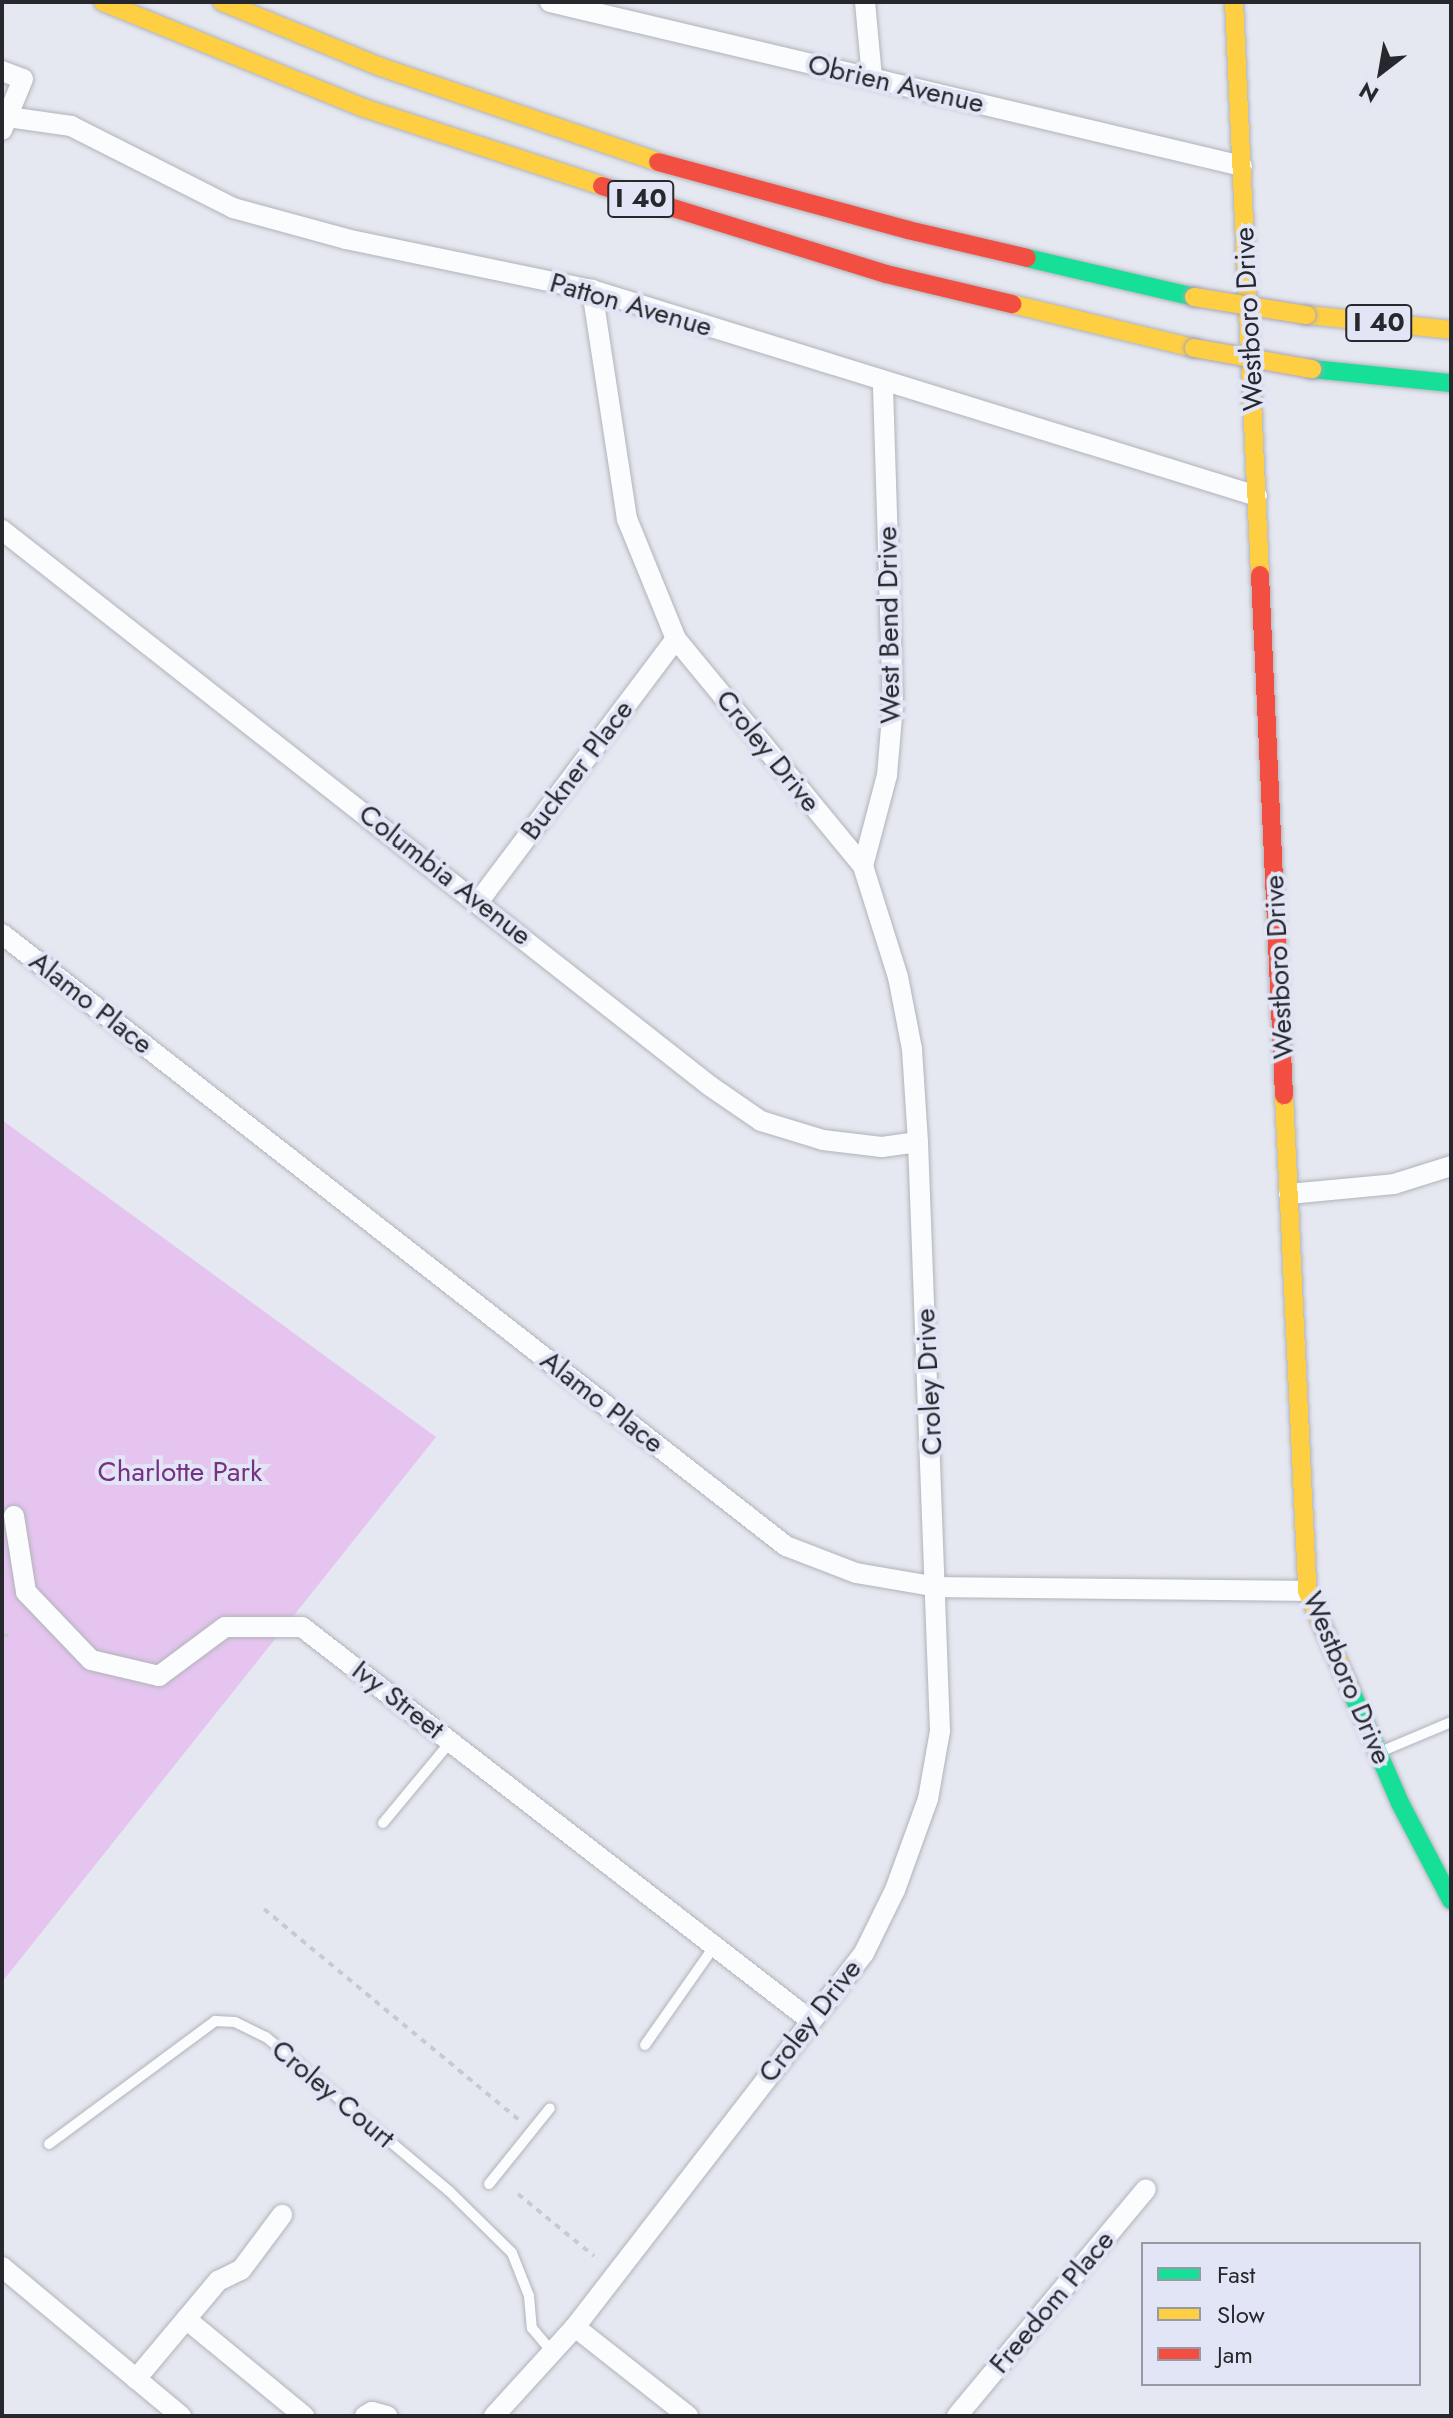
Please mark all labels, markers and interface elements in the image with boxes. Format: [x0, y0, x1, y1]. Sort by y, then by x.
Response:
north arrow [1341, 32, 1421, 112]
street label: Obrien Avenue [805, 47, 987, 121]
text: N [1353, 74, 1384, 111]
road number: I 40 [607, 177, 675, 221]
street label: Westboro Drive [1227, 226, 1271, 412]
street label: Patton Avenue [546, 266, 716, 344]
road number: I 40 [1345, 301, 1413, 345]
street label: West Bend Drive [870, 526, 908, 724]
street label: Croley Drive [709, 683, 827, 819]
street label: Buckner Place [514, 694, 640, 846]
street label: Columbia Avenue [352, 797, 538, 953]
street label: Westboro Drive [1257, 874, 1301, 1060]
street label: Alamo Place [23, 945, 159, 1061]
street label: Croley Drive [908, 1308, 950, 1456]
street label: Alamo Place [534, 1344, 670, 1460]
park label: Charlotte Park [98, 1455, 262, 1489]
street label: Westboro Drive [1296, 1587, 1398, 1769]
street label: Ivy Street [345, 1654, 451, 1746]
street label: Croley Drive [751, 1953, 869, 2089]
street label: Croley Court [265, 2033, 401, 2155]
street label: Freedom Place [983, 2224, 1121, 2380]
legend [1141, 2242, 1421, 2386]
text: Fast [1217, 2257, 1255, 2292]
text: Slow [1217, 2297, 1265, 2332]
text: Jam [1217, 2337, 1253, 2372]

